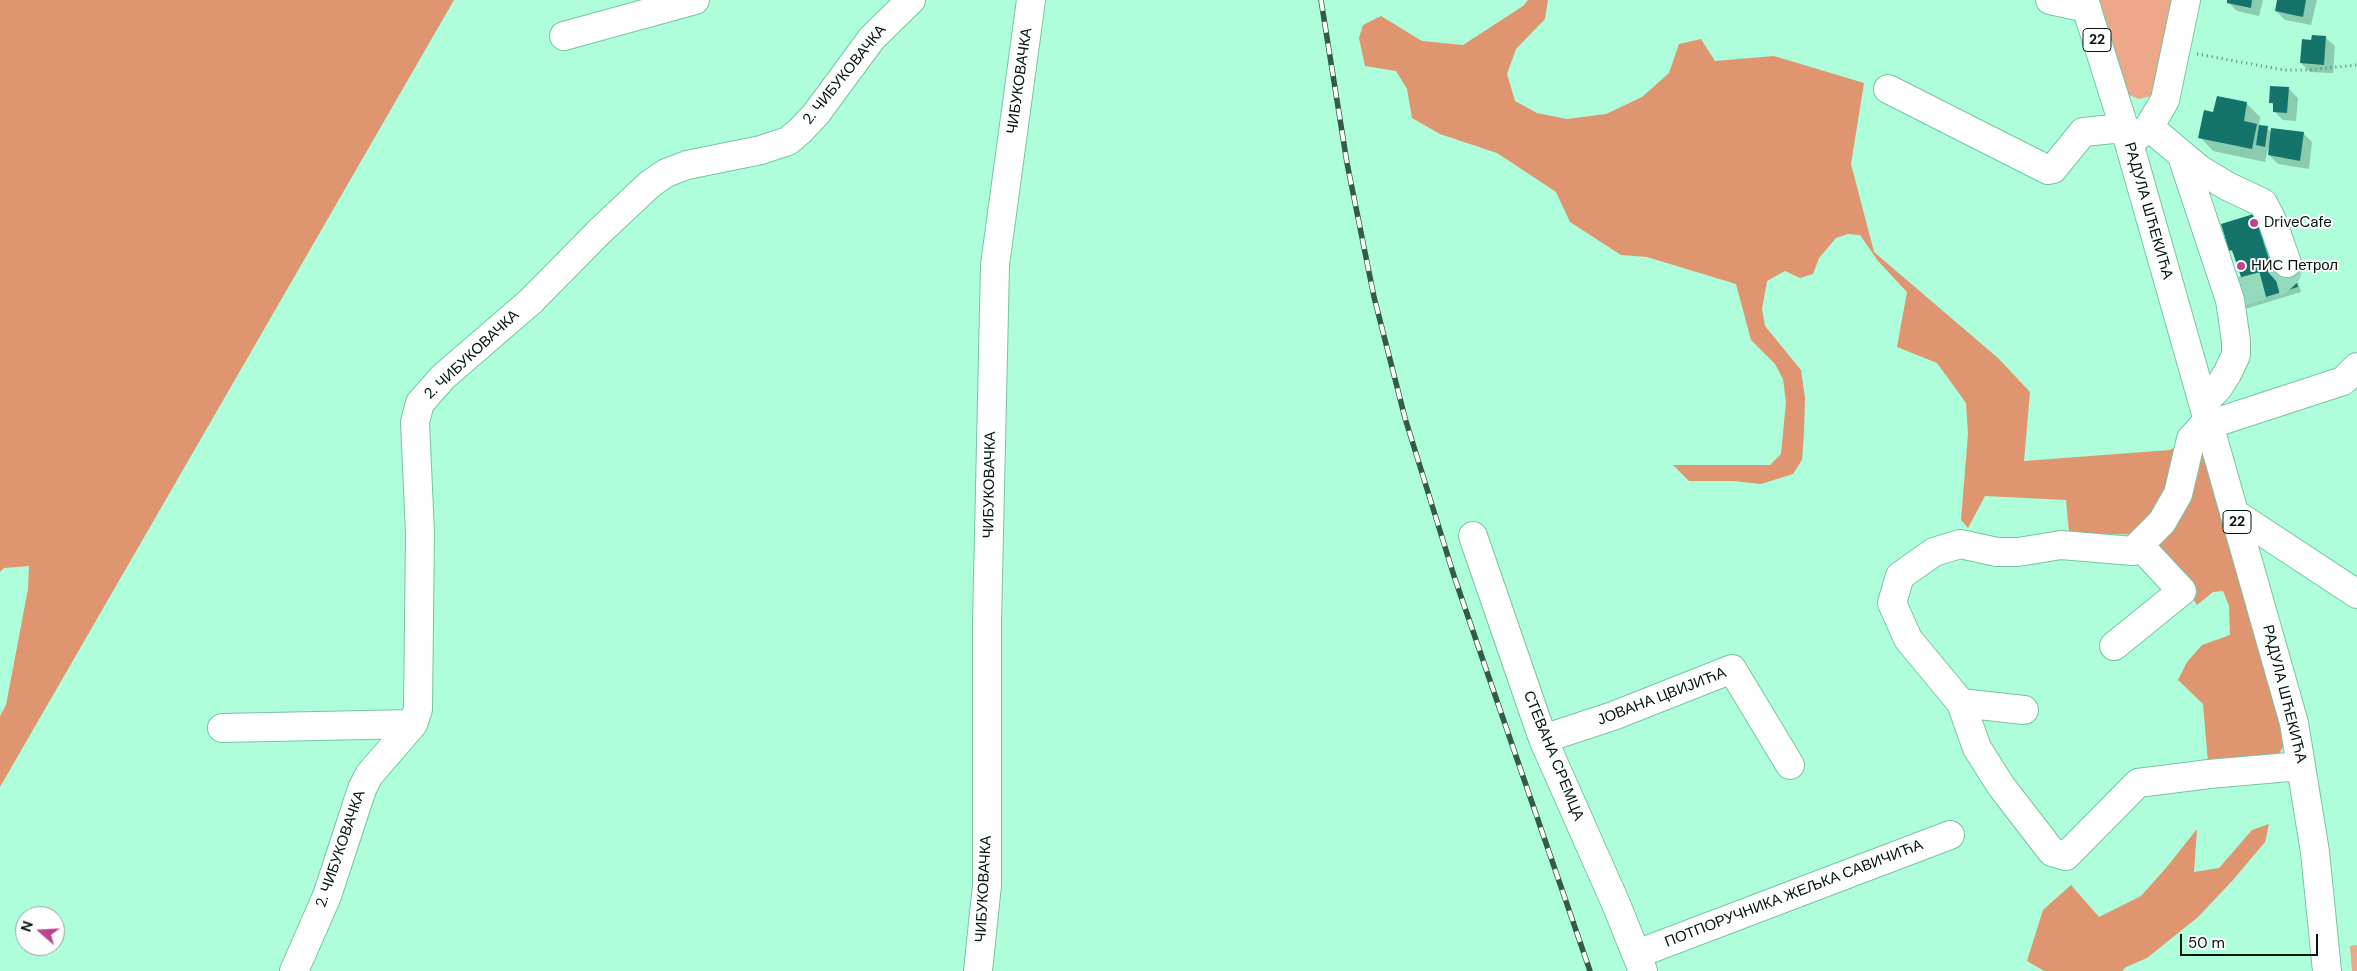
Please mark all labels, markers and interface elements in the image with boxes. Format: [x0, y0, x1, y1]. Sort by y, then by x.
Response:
street label: 2. ЧИБУКОВАЧКА [799, 22, 891, 128]
street label: ЧИБУКОВАЧКА [1004, 27, 1036, 135]
road number: 22 [2083, 28, 2111, 52]
street label: РАДУЛА ШЋЕКИЋА [2120, 140, 2176, 282]
place label: DriveCafe [2264, 214, 2332, 232]
marker: DriveCafe [2248, 217, 2260, 229]
place label: НИС Петрол [2251, 257, 2338, 275]
marker: НИС Петрол [2235, 260, 2247, 272]
street label: 2. ЧИБУКОВАЧКА [421, 307, 523, 403]
street label: ЧИБУКОВАЧКА [980, 431, 1000, 539]
road number: 22 [2223, 511, 2251, 534]
street label: РАДУЛА ШЋЕКИЋА [2258, 623, 2310, 765]
street label: ЈОВАНА ЦВИЈИЋА [1595, 664, 1729, 730]
street label: СТЕВАНА СРЕМЦА [1519, 689, 1587, 823]
street label: 2. ЧИБУКОВАЧКА [313, 788, 369, 910]
street label: ЧИБУКОВАЧКА [972, 835, 996, 943]
street label: ПОТПОРУЧНИКА ЖЕЉКА САВИЧИЋА [1662, 836, 1926, 952]
north arrow [15, 906, 65, 956]
text: N [17, 919, 37, 934]
scale bar [2182, 924, 2320, 956]
text: 50 m [2188, 933, 2225, 953]

